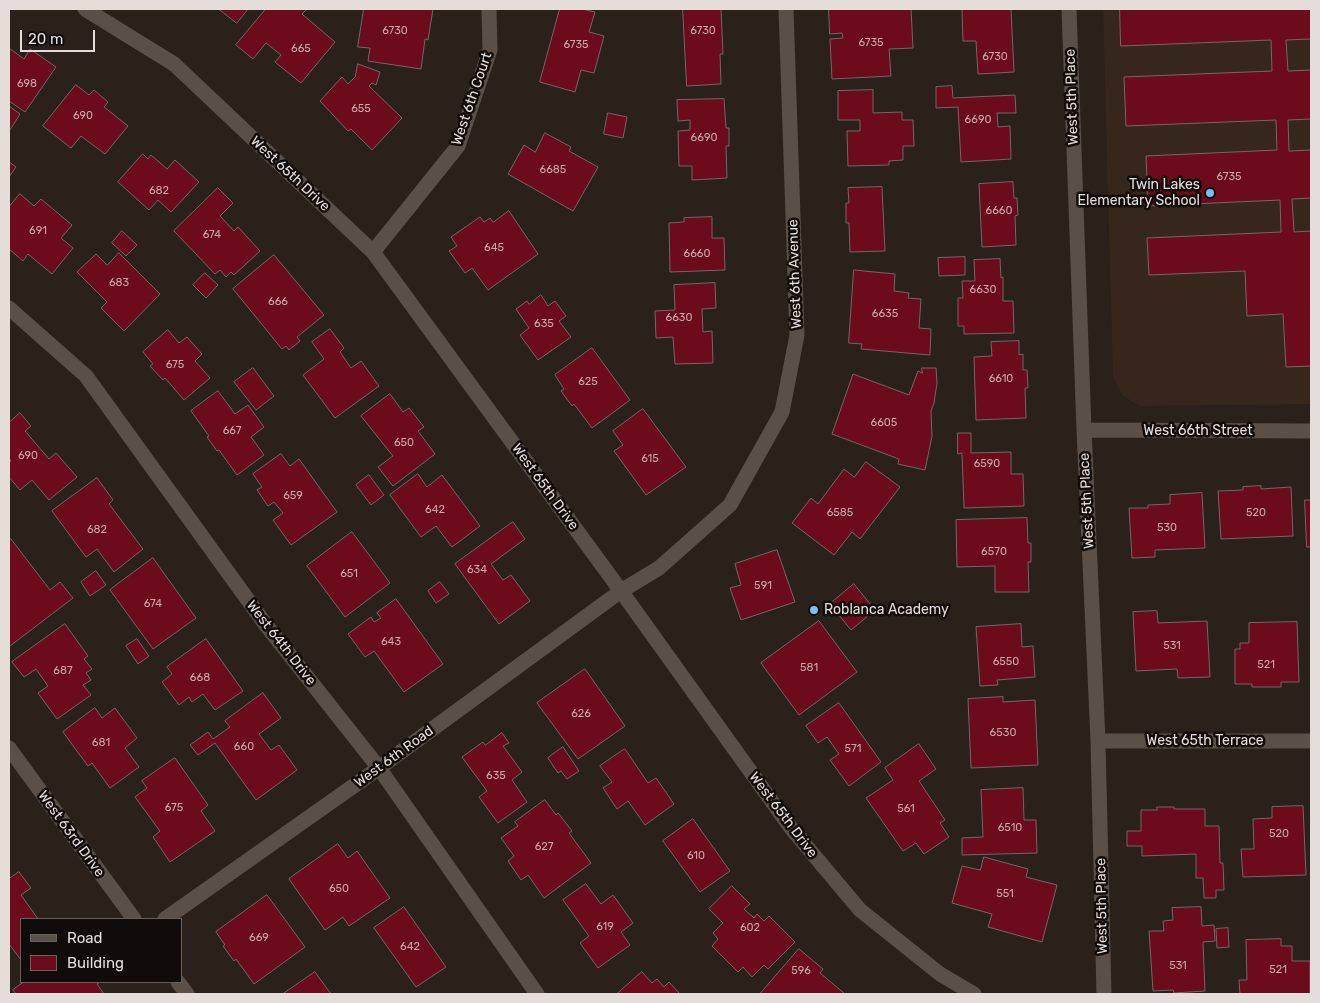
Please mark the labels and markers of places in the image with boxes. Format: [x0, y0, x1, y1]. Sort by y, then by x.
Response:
place label: Twin Lakes Elementary School [1077, 177, 1200, 210]
marker: Twin Lakes Elementary School [1204, 187, 1216, 199]
place label: Roblanca Academy [824, 602, 949, 618]
marker: Roblanca Academy [808, 604, 820, 616]

